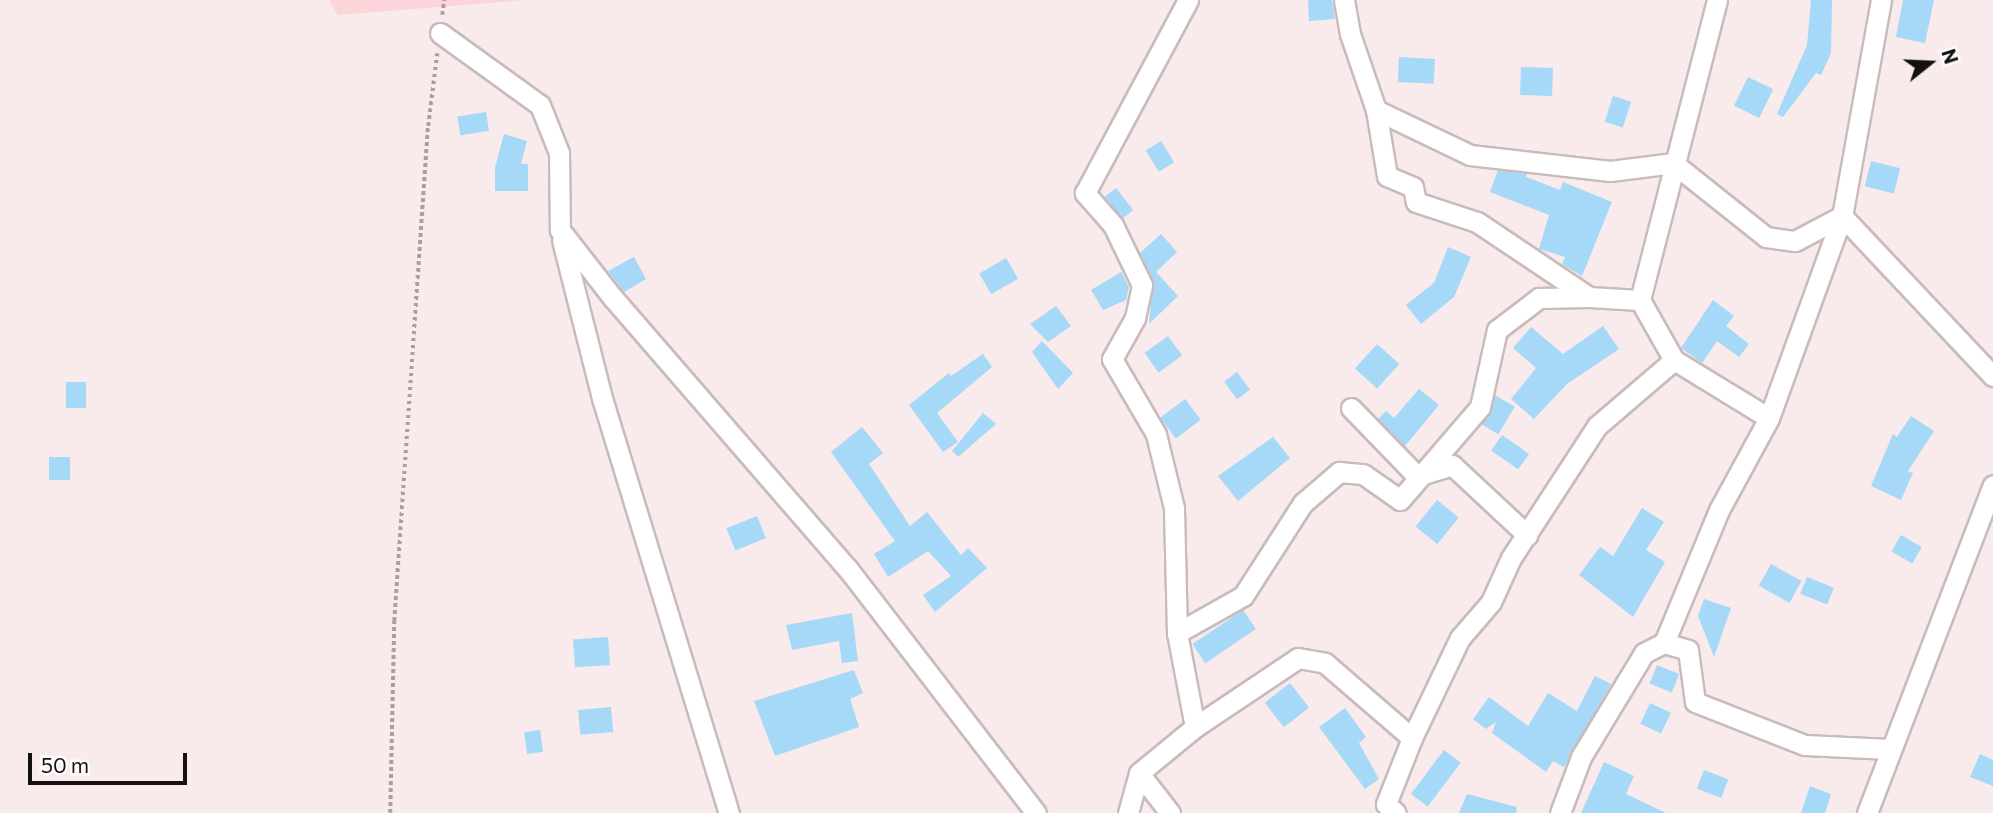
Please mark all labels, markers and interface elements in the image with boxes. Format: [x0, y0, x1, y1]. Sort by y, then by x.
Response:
north arrow [1895, 28, 1965, 98]
text: N [1937, 46, 1964, 67]
scale bar [32, 740, 191, 784]
text: 50 m [41, 752, 89, 777]

